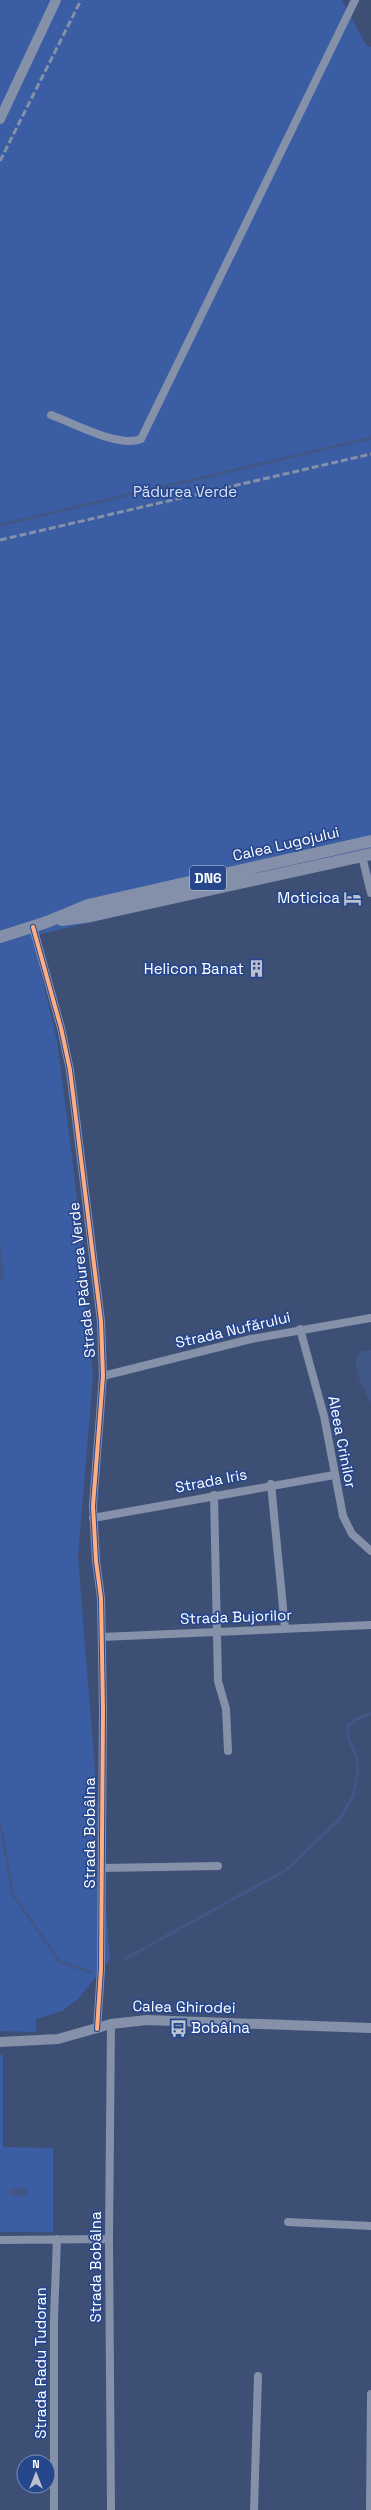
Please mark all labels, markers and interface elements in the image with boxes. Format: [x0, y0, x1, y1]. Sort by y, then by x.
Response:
park label: Pădurea Verde [133, 482, 237, 501]
street label: Calea Lugojului [231, 822, 341, 865]
road number: DN6 [190, 866, 226, 890]
place label: Moticica [277, 888, 340, 907]
hotel icon: Moticica [343, 888, 363, 908]
place label: Helicon Banat [144, 959, 244, 978]
building icon: Helicon Banat [247, 959, 267, 979]
street label: Strada Pădurea Verde [64, 1201, 99, 1359]
street label: Strada Nufărului [173, 1307, 292, 1352]
street label: Aleea Crinilor [324, 1394, 361, 1490]
street label: Strada Iris [173, 1464, 249, 1497]
street label: Strada Bujorilor [180, 1605, 293, 1628]
street label: Strada Bobâlna [80, 1777, 99, 1889]
street label: Calea Ghirodei [132, 1996, 236, 2017]
bus stop icon: Bobâlna [168, 2018, 188, 2038]
place label: Bobâlna [191, 2018, 250, 2037]
street label: Strada Bobâlna [86, 2211, 105, 2323]
street label: Strada Radu Tudoran [31, 2287, 50, 2439]
north arrow [16, 2454, 56, 2494]
text: N [32, 2457, 40, 2471]

